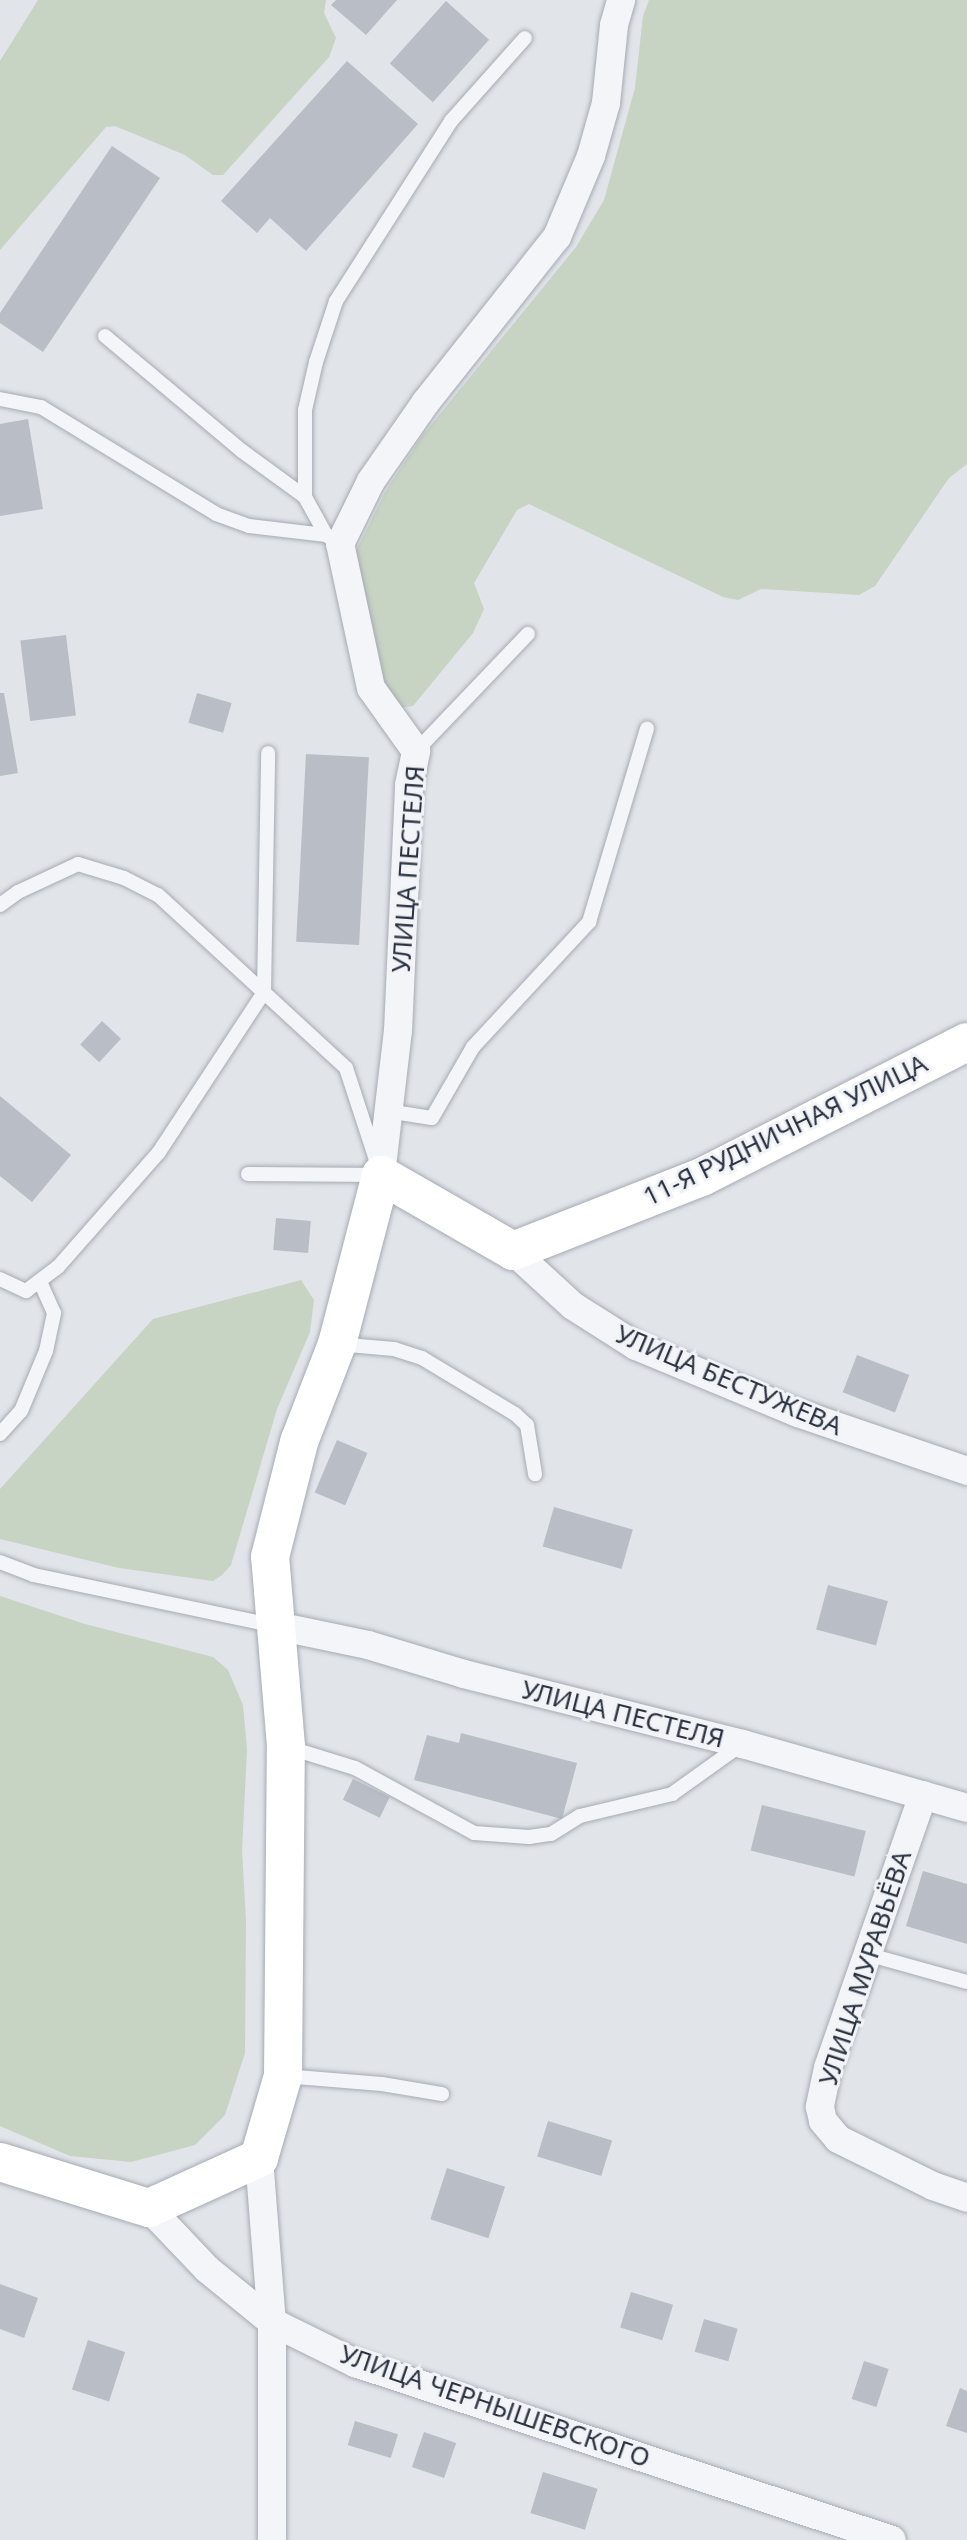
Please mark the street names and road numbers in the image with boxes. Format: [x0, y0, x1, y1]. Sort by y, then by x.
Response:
street label: УЛИЦА ПЕСТЕЛЯ [385, 764, 431, 974]
street label: 11-Я РУДНИЧНАЯ УЛИЦА [638, 1048, 932, 1212]
street label: УЛИЦА БЕСТУЖЕВА [611, 1318, 847, 1442]
street label: УЛИЦА ПЕСТЕЛЯ [518, 1674, 728, 1754]
street label: УЛИЦА МУРАВЬЁВА [812, 1847, 918, 2089]
street label: УЛИЦА ЧЕРНЫШЕВСКОГО [336, 2338, 654, 2474]

